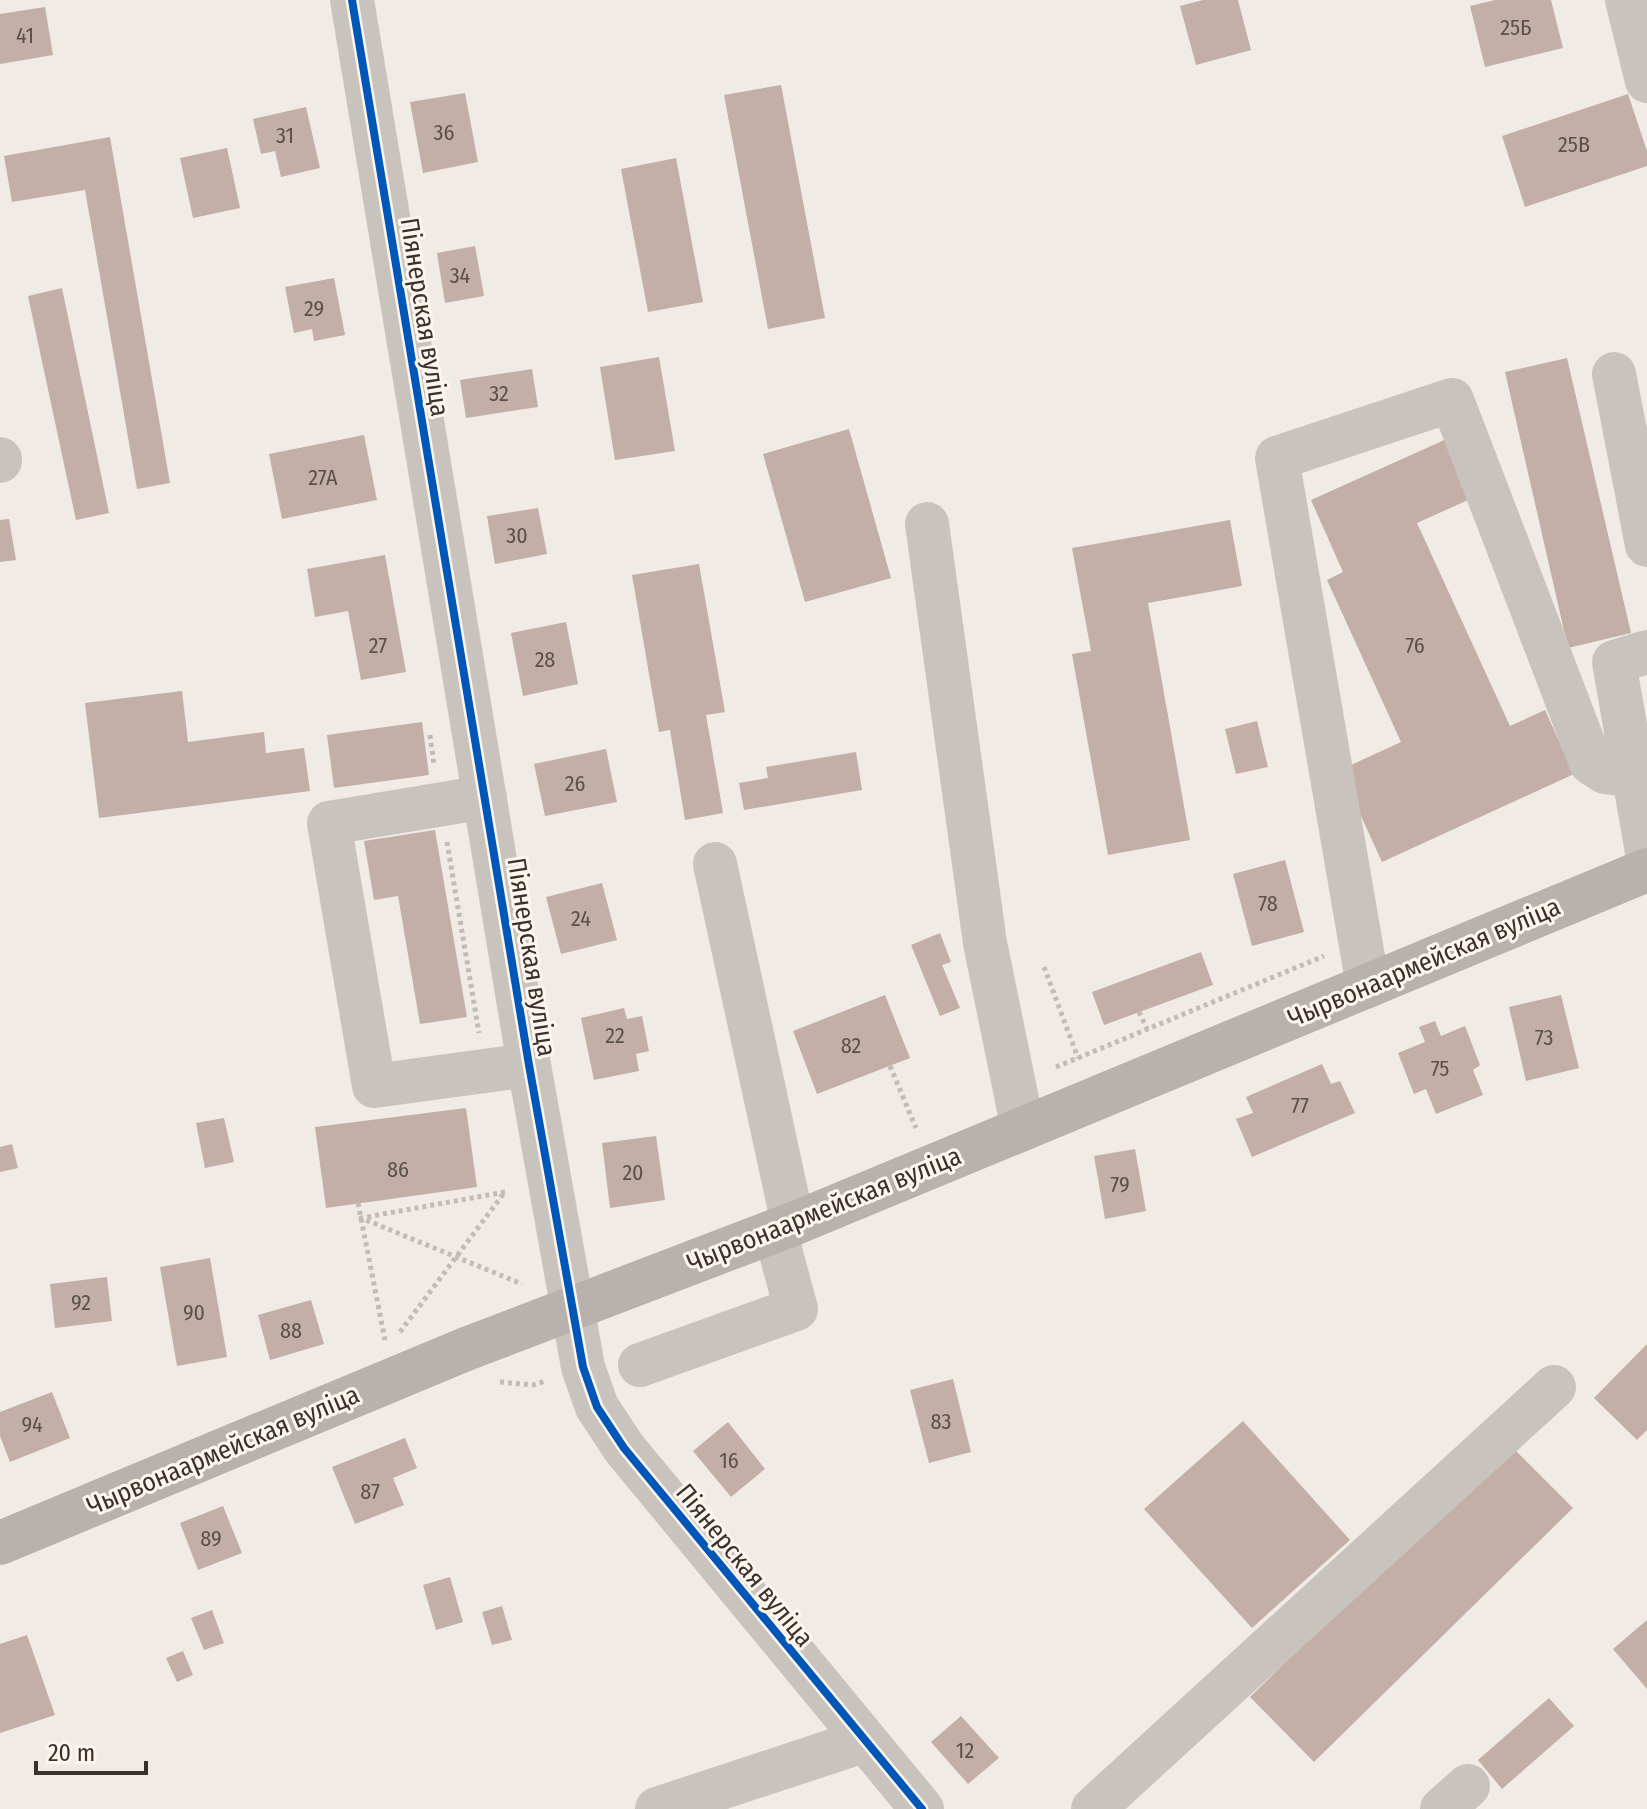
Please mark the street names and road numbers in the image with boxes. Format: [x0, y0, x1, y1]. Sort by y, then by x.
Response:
street label: Піянерская вуліца [393, 215, 456, 419]
street label: Піянерская вуліца [500, 855, 563, 1059]
street label: Чырвонаармейская вуліца [1283, 891, 1565, 1034]
street label: Чырвонаармейская вуліца [683, 1140, 966, 1279]
street label: Чырвонаармейская вуліца [82, 1379, 364, 1522]
street label: Піянерская вуліца [669, 1478, 820, 1653]

